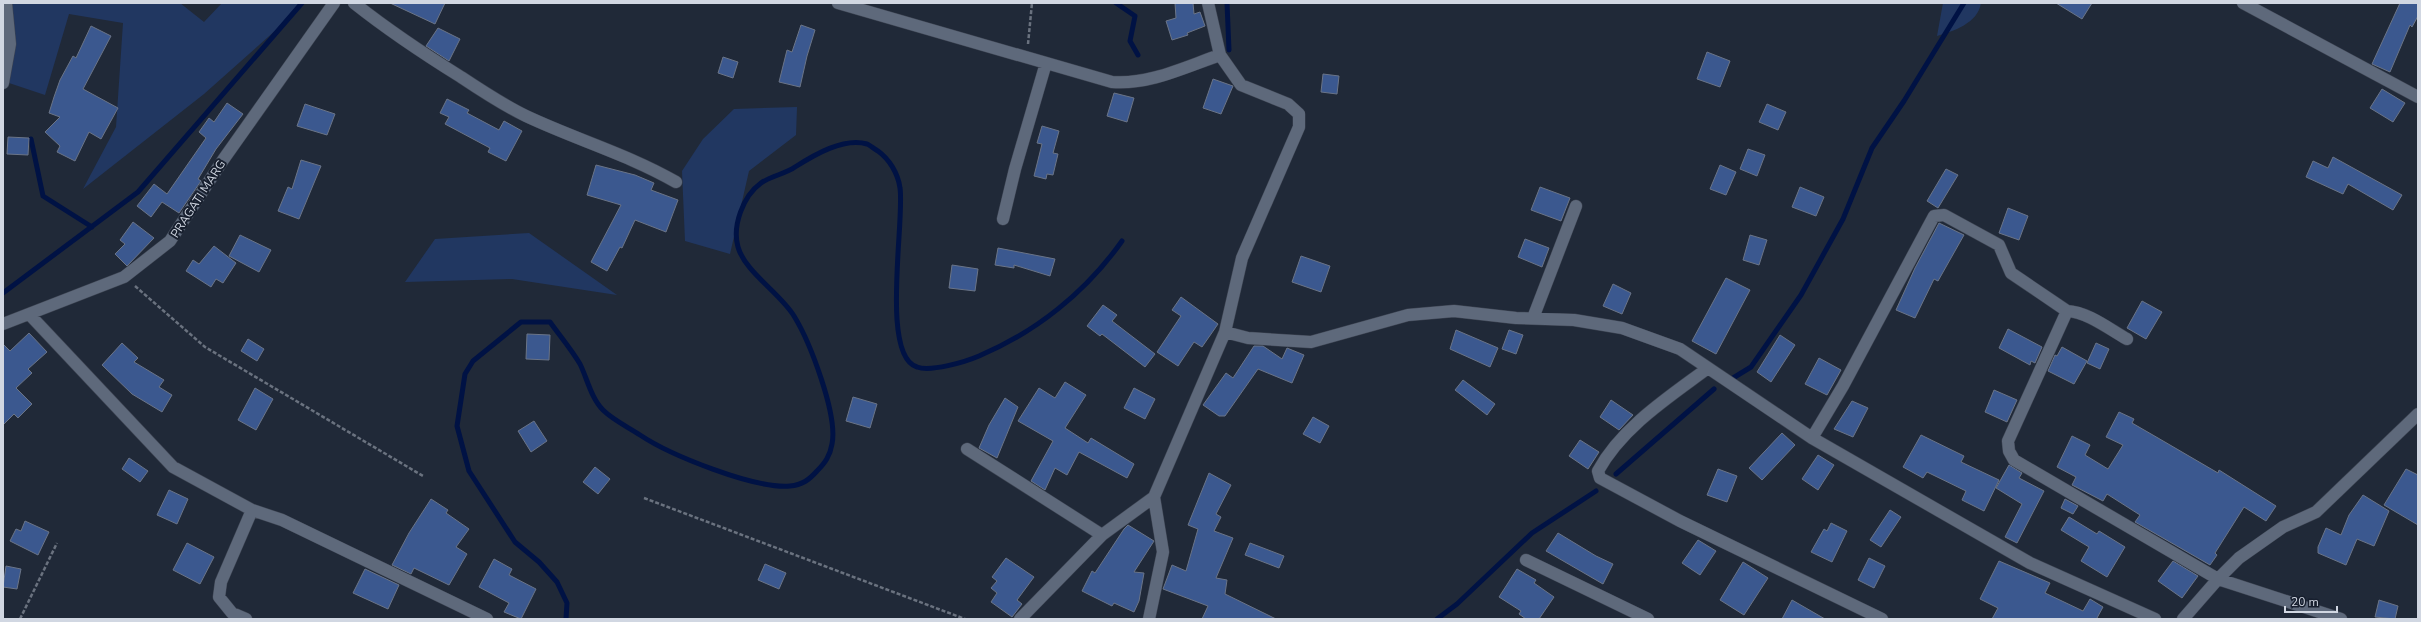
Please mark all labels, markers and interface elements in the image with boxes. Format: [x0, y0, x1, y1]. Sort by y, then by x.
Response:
street label: PRAGATI MARG [167, 157, 229, 241]
scale bar [2285, 588, 2337, 614]
text: 20 m [2291, 594, 2319, 610]

